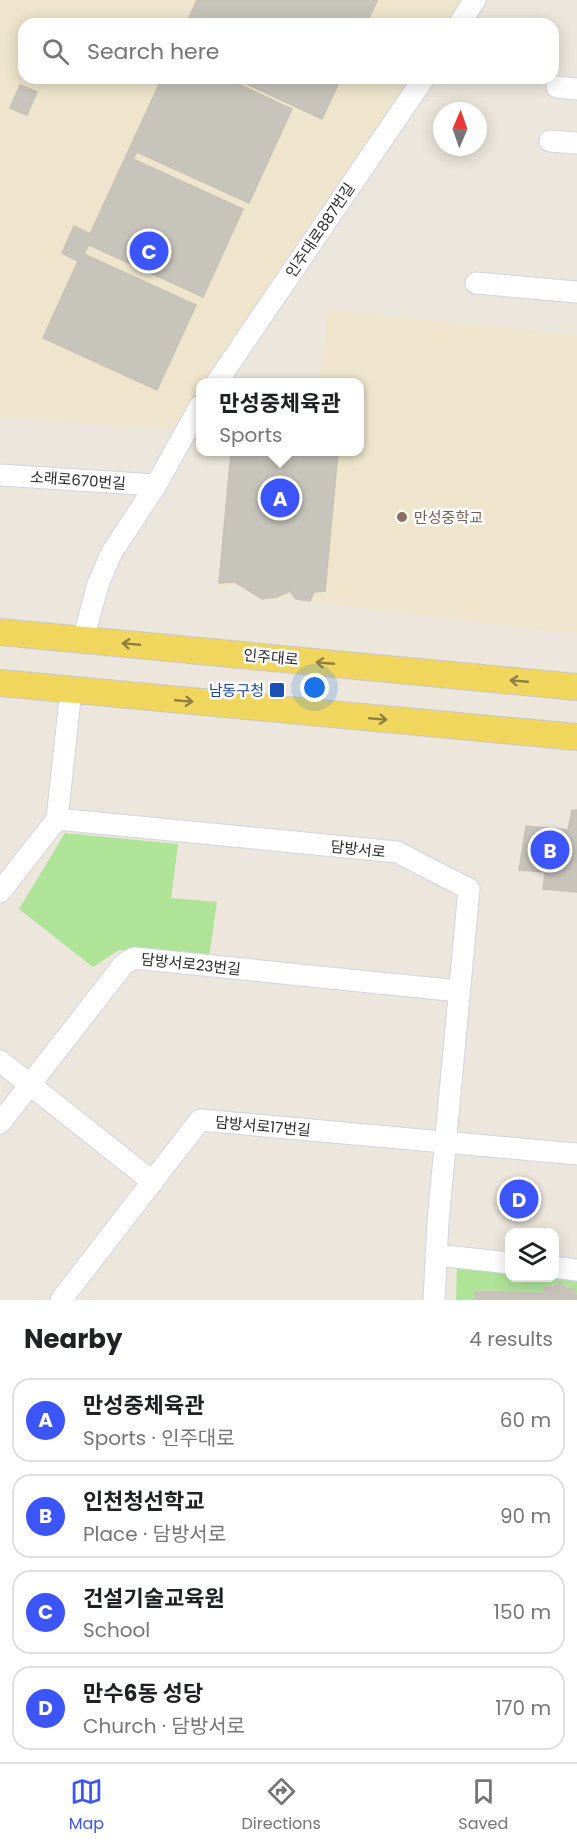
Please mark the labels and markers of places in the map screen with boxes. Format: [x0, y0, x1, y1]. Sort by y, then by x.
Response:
pin: C [130, 228, 168, 274]
pin: A [260, 476, 300, 520]
place label: 만성중학교 [414, 507, 483, 528]
marker: 만성중학교 [395, 510, 409, 524]
place label: 남동구청 [209, 680, 264, 701]
marker: 남동구청 [268, 681, 286, 699]
pin: B [530, 828, 570, 872]
pin: D [500, 1176, 538, 1222]

